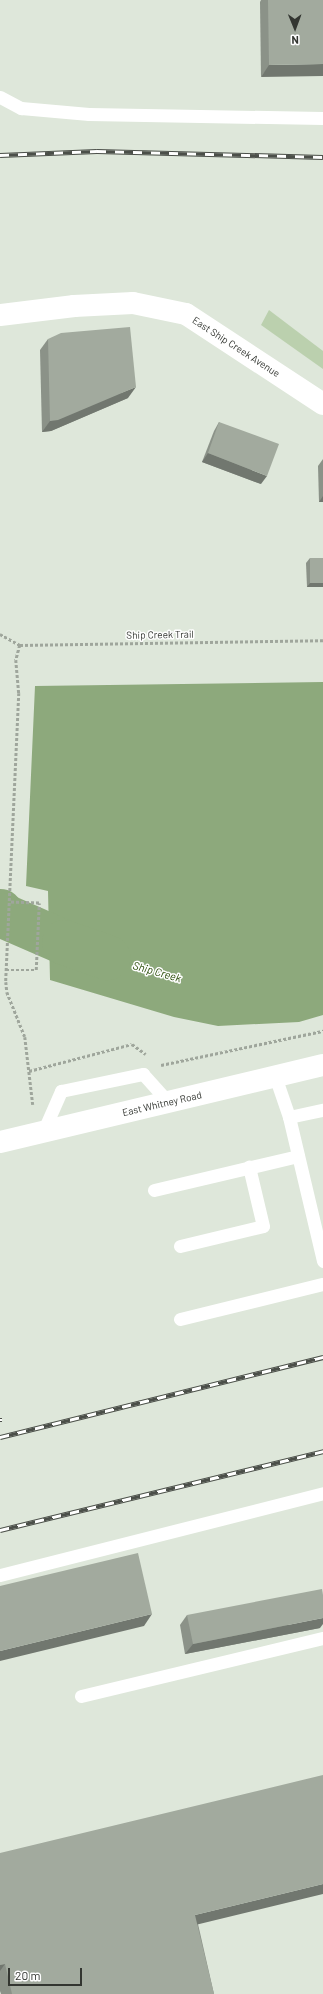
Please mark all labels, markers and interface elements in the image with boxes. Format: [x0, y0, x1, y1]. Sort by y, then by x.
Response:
north arrow [275, 8, 315, 48]
text: N [291, 34, 299, 47]
street label: East Ship Creek Avenue [190, 314, 282, 380]
street label: Ship Creek Trail [126, 628, 194, 642]
water label: Ship Creek [131, 959, 183, 985]
street label: East Whitney Road [121, 1089, 203, 1119]
scale bar [10, 1960, 84, 1986]
text: 20 m [15, 1968, 41, 1982]

